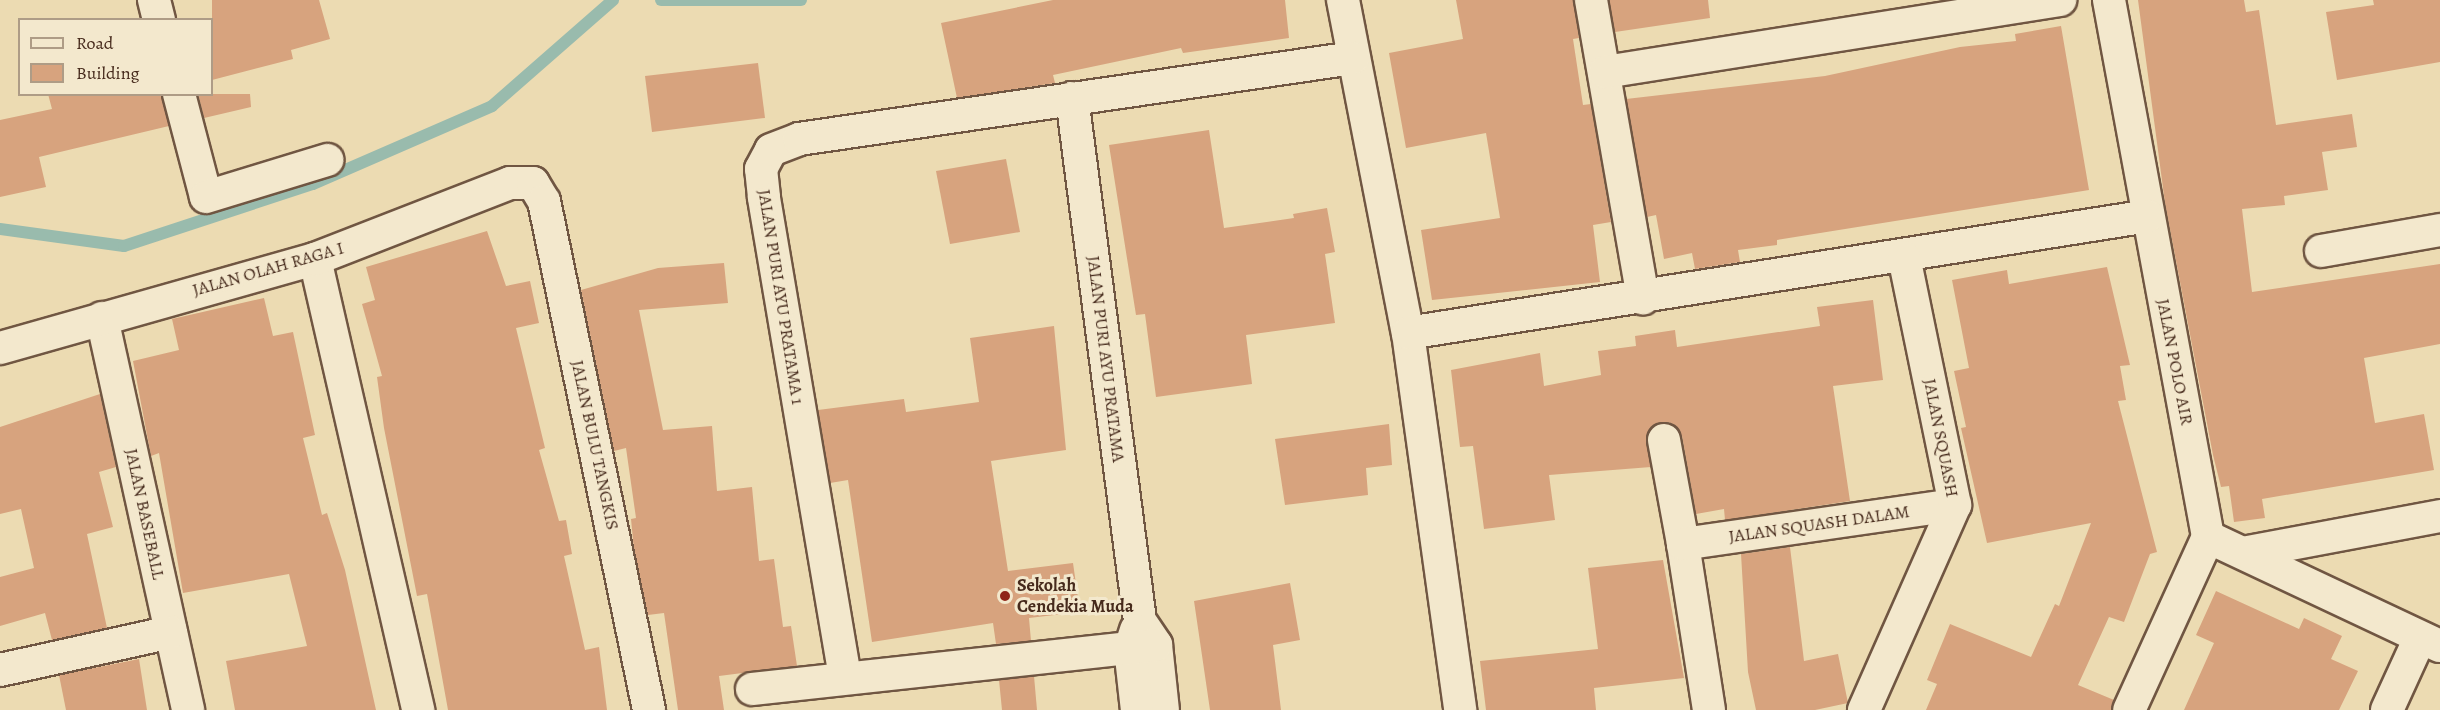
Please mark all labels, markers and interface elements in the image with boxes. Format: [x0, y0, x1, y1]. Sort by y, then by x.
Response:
legend [18, 18, 213, 96]
text: Road [76, 31, 113, 55]
text: Building [76, 61, 140, 85]
street label: JALAN PURI AYU PRATAMA 1 [753, 188, 809, 406]
street label: JALAN OLAH RAGA I [190, 237, 346, 301]
street label: JALAN PURI AYU PRATAMA [1083, 254, 1129, 464]
street label: JALAN POLO AIR [2152, 297, 2198, 427]
street label: JALAN BULU TANGKIS [566, 358, 624, 532]
street label: JALAN SQUASH [1919, 377, 1963, 499]
street label: JALAN BASEBALL [121, 447, 169, 581]
street label: JALAN SQUASH DALAM [1727, 501, 1911, 547]
place label: Sekolah Cendekia Muda [1017, 575, 1134, 618]
marker: Sekolah Cendekia Muda [998, 589, 1012, 603]

